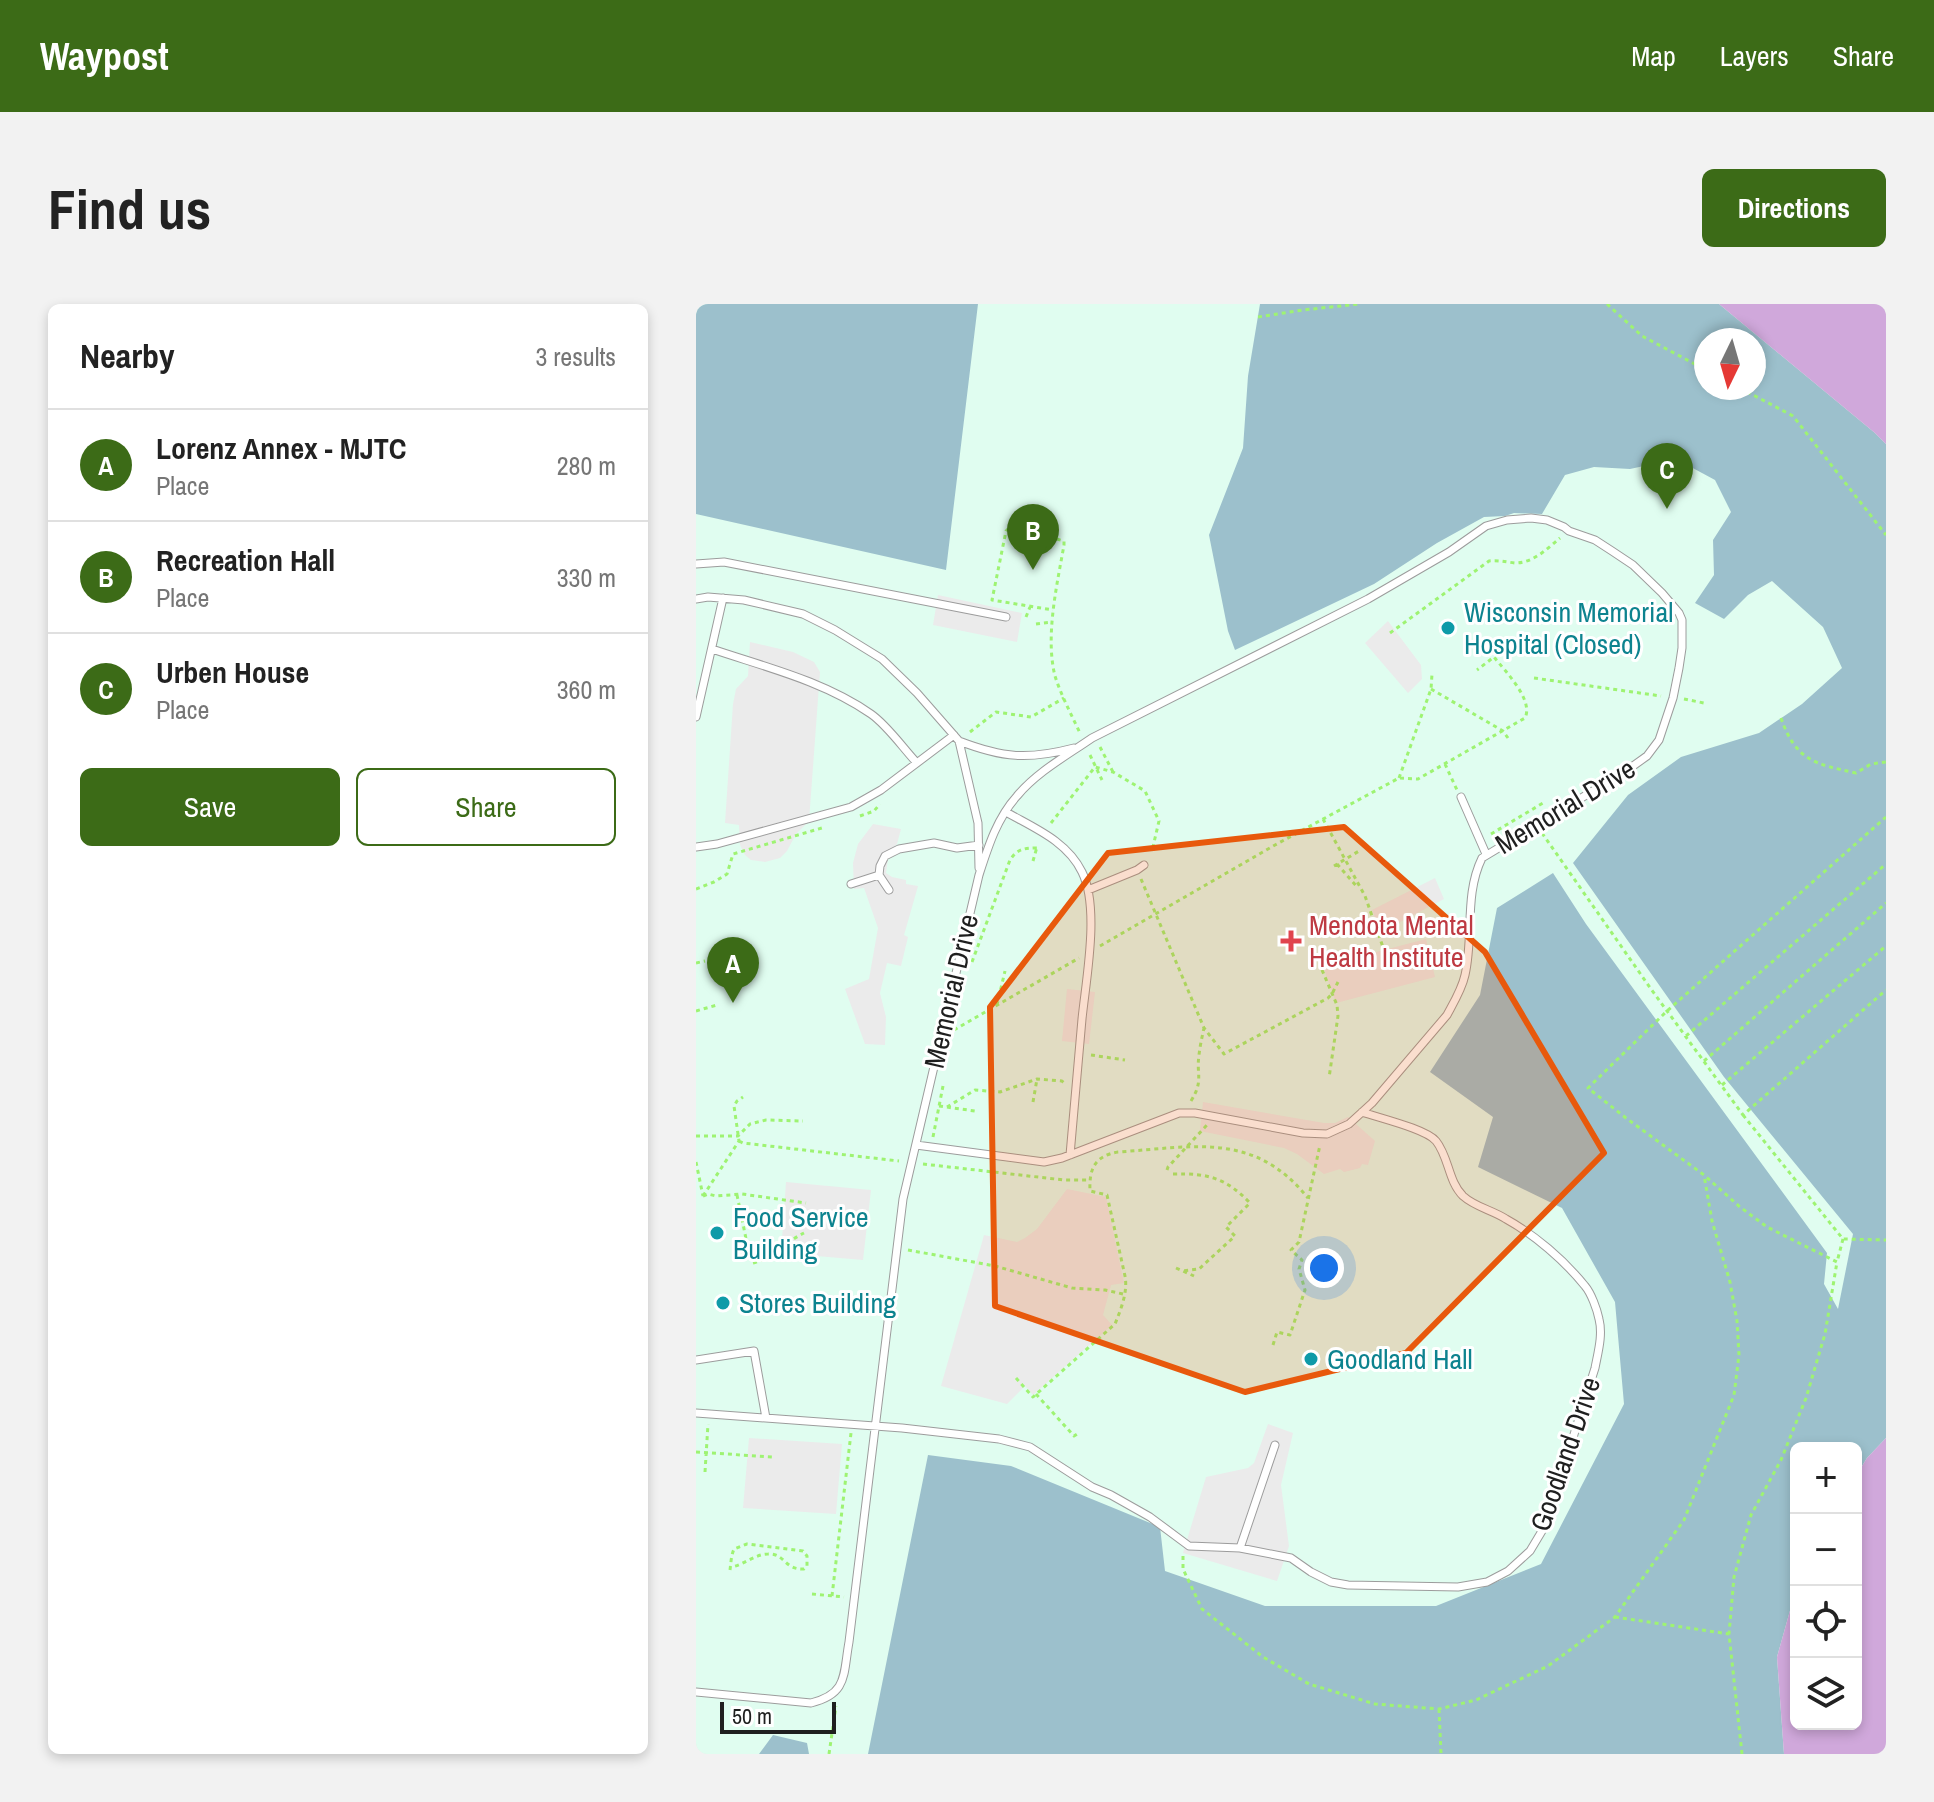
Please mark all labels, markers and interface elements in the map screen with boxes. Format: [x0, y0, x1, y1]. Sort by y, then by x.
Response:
text: Waypost [40, 31, 169, 82]
text: Map [1631, 37, 1676, 75]
text: Layers [1720, 37, 1789, 75]
text: Share [1833, 37, 1894, 75]
button: Directions [1702, 169, 1886, 247]
text: Find us [48, 171, 211, 246]
north arrow [1694, 328, 1766, 400]
text: Nearby [80, 333, 175, 379]
text: 3 results [535, 339, 616, 374]
text: Lorenz Annex - MJTC [156, 428, 407, 468]
pin: C [1641, 443, 1693, 509]
text: A [98, 448, 114, 483]
text: 280 m [557, 448, 616, 483]
text: Place [156, 468, 209, 503]
pin: B [1007, 504, 1059, 570]
text: Recreation Hall [156, 540, 335, 580]
text: B [98, 560, 114, 595]
text: 330 m [557, 560, 616, 595]
text: Place [156, 580, 209, 615]
place label: Wisconsin Memorial Hospital (Closed) [1464, 593, 1673, 663]
marker: Wisconsin Memorial Hospital (Closed) [1439, 619, 1457, 637]
text: Urben House [156, 652, 309, 692]
text: C [98, 672, 114, 707]
text: 360 m [557, 672, 616, 707]
text: Place [156, 692, 209, 727]
street label: Memorial Drive [1488, 749, 1642, 863]
button: Save [80, 768, 340, 846]
button: Share [356, 768, 616, 846]
place label: Mendota Mental Health Institute [1309, 906, 1474, 976]
street label: Memorial Drive [915, 910, 987, 1072]
marker: Mendota Mental Health Institute [1280, 930, 1302, 952]
pin: A [707, 937, 759, 1003]
place label: Food Service Building [733, 1198, 868, 1268]
marker: Food Service Building [708, 1224, 726, 1242]
your location [1304, 1248, 1344, 1288]
place label: Stores Building [739, 1284, 896, 1322]
marker: Stores Building [714, 1294, 732, 1312]
place label: Goodland Hall [1327, 1340, 1473, 1378]
marker: Goodland Hall [1302, 1350, 1320, 1368]
street label: Goodland Drive [1521, 1372, 1609, 1536]
map controls [1790, 1442, 1862, 1730]
button: + [1790, 1442, 1862, 1514]
button: − [1790, 1514, 1862, 1586]
button: locate [1790, 1586, 1862, 1658]
button: layers [1790, 1658, 1862, 1730]
scale bar [720, 1698, 836, 1734]
text: 50 m [732, 1701, 772, 1731]

